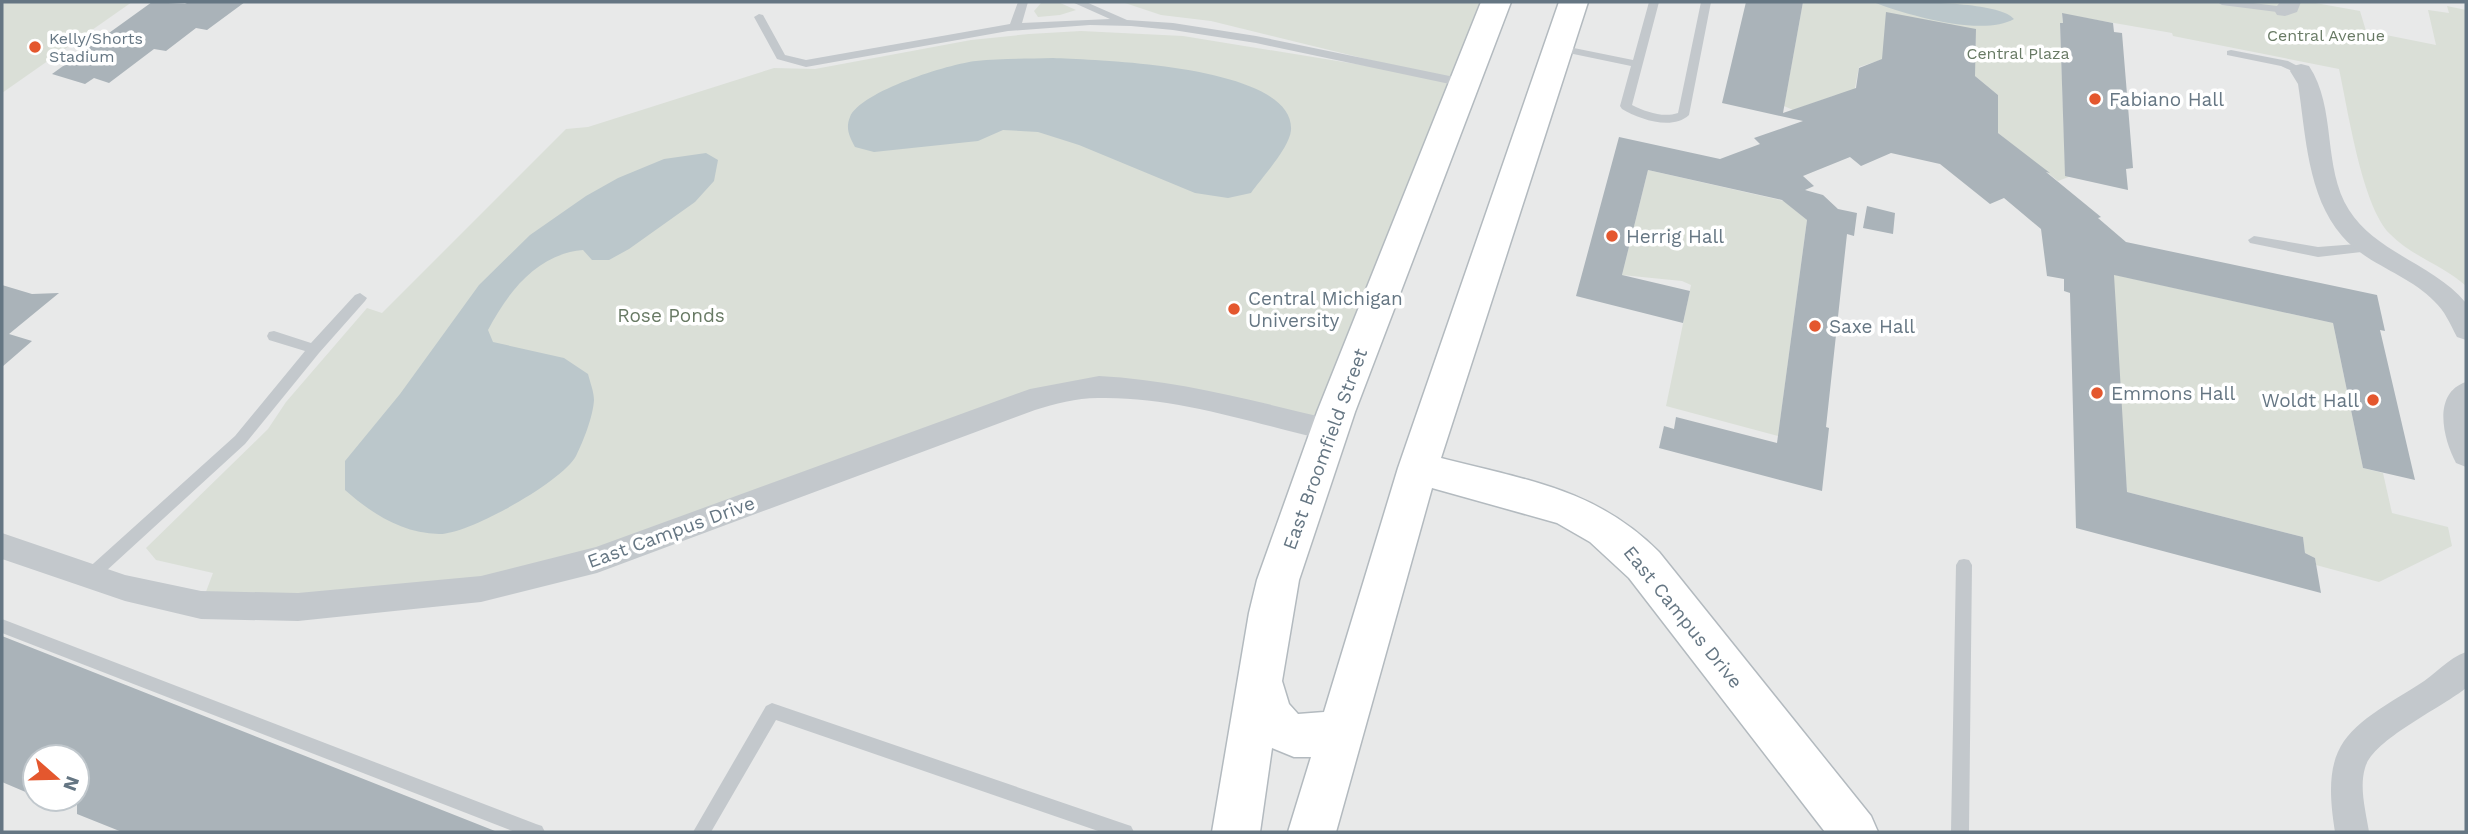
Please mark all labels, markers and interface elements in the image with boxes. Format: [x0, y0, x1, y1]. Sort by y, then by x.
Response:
park label: Central Avenue [2267, 26, 2385, 45]
place label: Kelly/Shorts Stadium [49, 29, 143, 66]
marker: Kelly/Shorts Stadium [27, 39, 43, 55]
park label: Central Plaza [1966, 44, 2070, 63]
place label: Fabiano Hall [2109, 88, 2224, 111]
marker: Fabiano Hall [2087, 91, 2103, 107]
place label: Herrig Hall [1626, 225, 1724, 248]
marker: Herrig Hall [1604, 228, 1620, 244]
place label: Central Michigan University [1248, 287, 1403, 332]
marker: Central Michigan University [1226, 301, 1242, 317]
park label: Rose Ponds [617, 304, 725, 327]
place label: Saxe Hall [1829, 315, 1915, 338]
marker: Saxe Hall [1807, 318, 1823, 334]
street label: East Broomfield Street [1278, 345, 1372, 553]
place label: Emmons Hall [2111, 382, 2235, 405]
marker: Emmons Hall [2089, 385, 2105, 401]
place label: Woldt Hall [2262, 389, 2359, 412]
marker: Woldt Hall [2365, 392, 2381, 408]
street label: East Campus Drive [584, 491, 758, 573]
street label: East Campus Drive [1618, 541, 1748, 693]
north arrow [21, 743, 91, 813]
text: N [58, 773, 85, 794]

